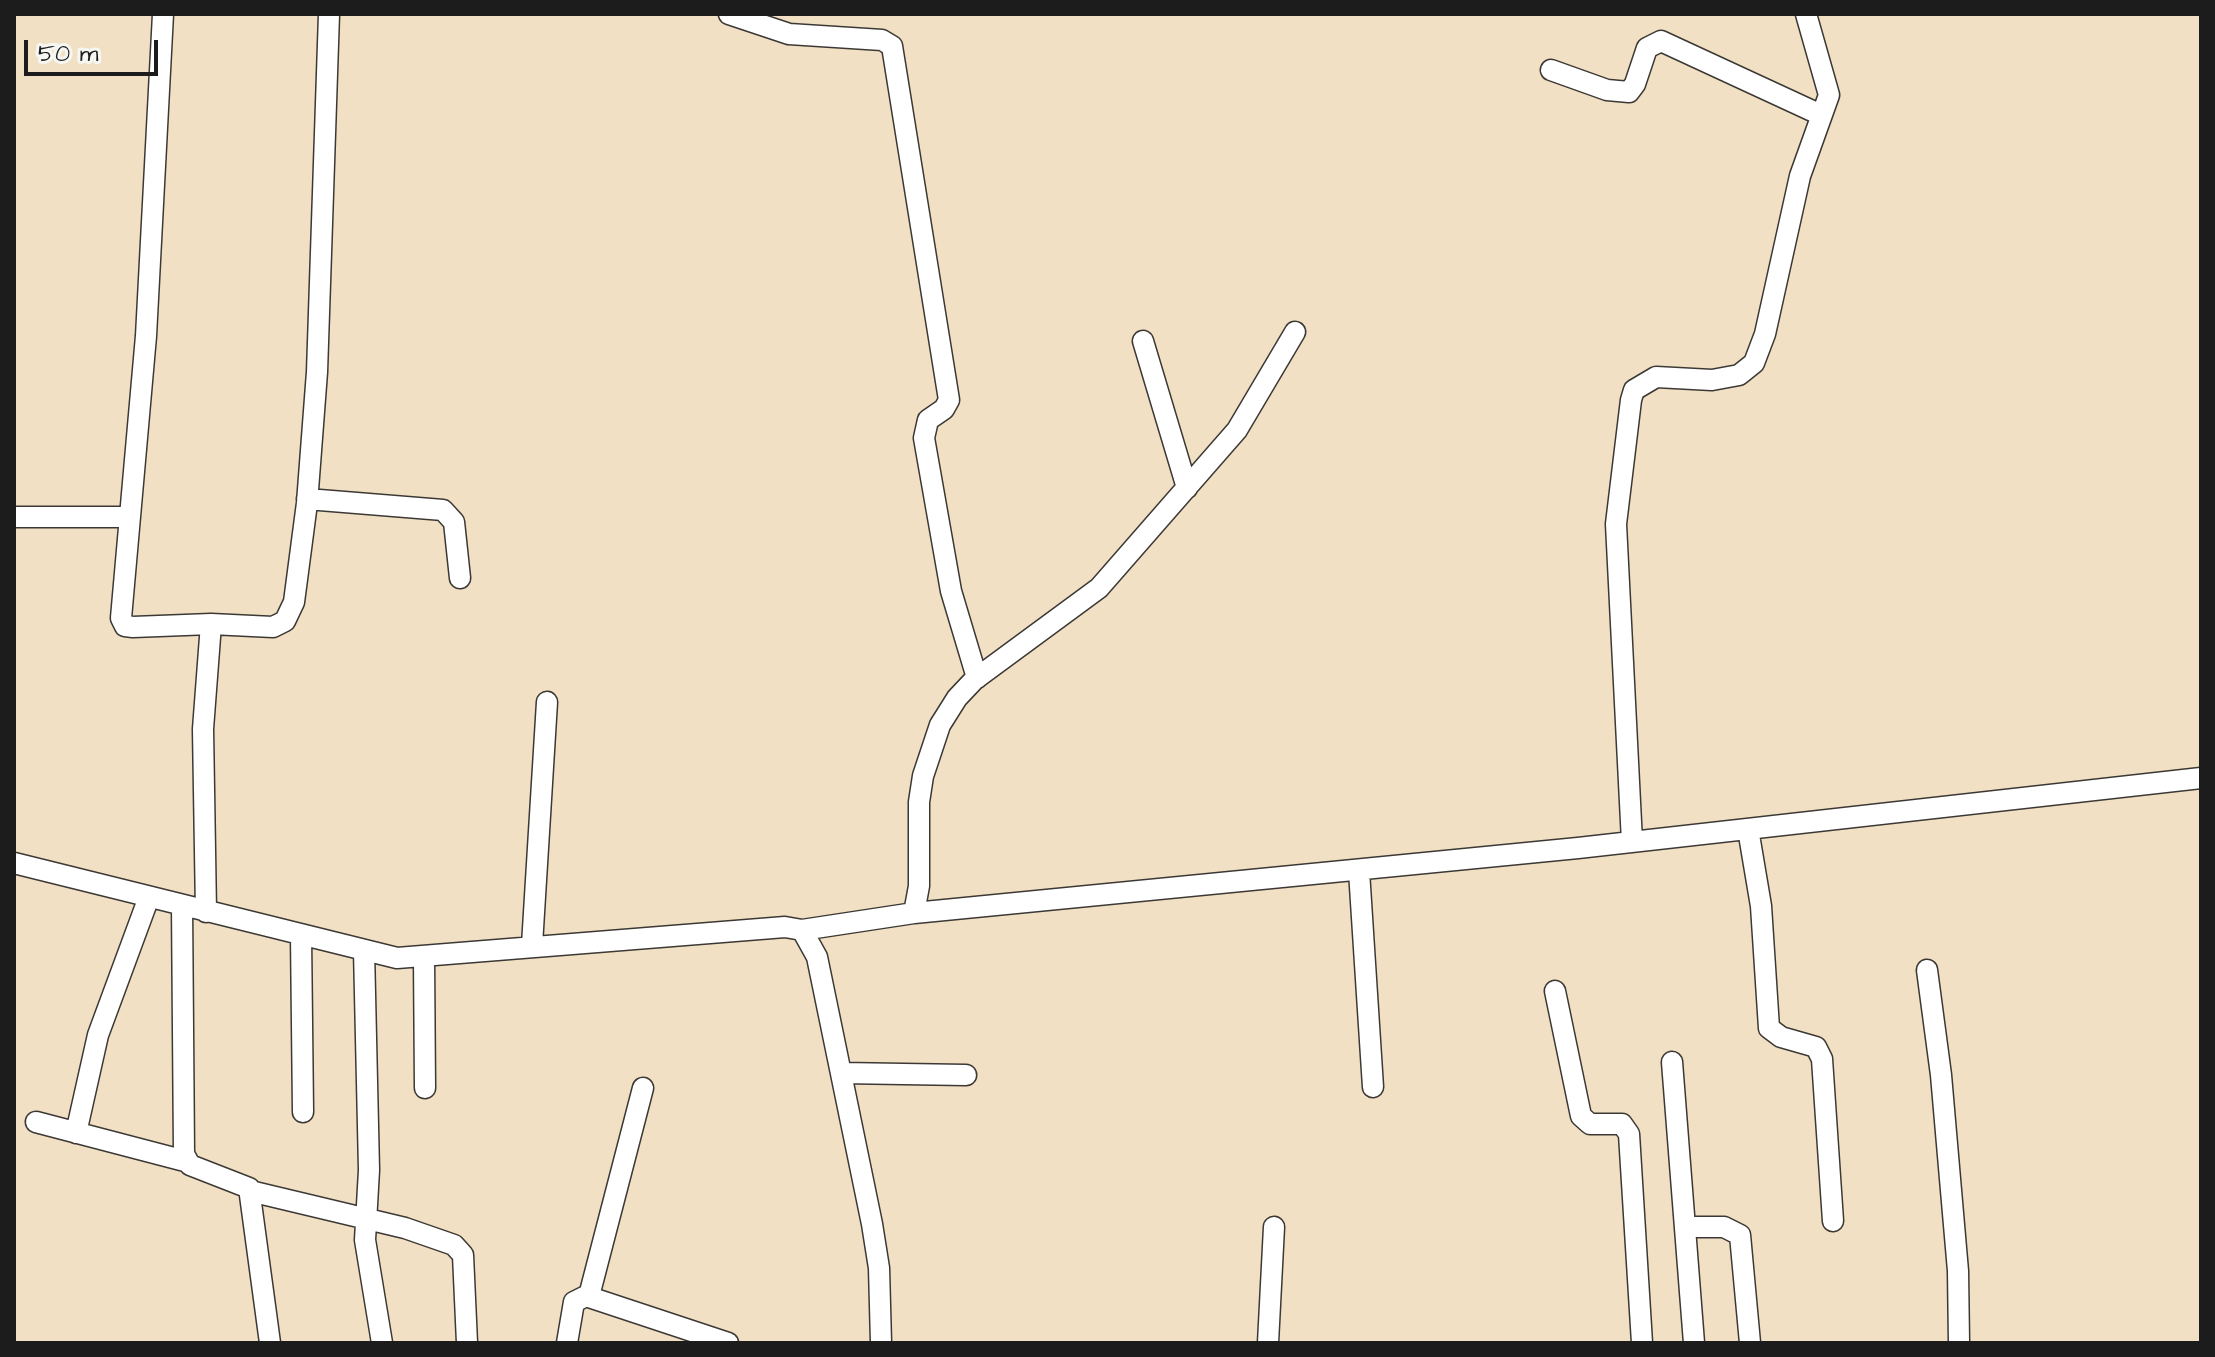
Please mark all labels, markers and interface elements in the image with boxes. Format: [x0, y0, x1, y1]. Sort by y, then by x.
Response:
scale bar [28, 24, 162, 74]
text: 50 m [38, 37, 98, 71]

